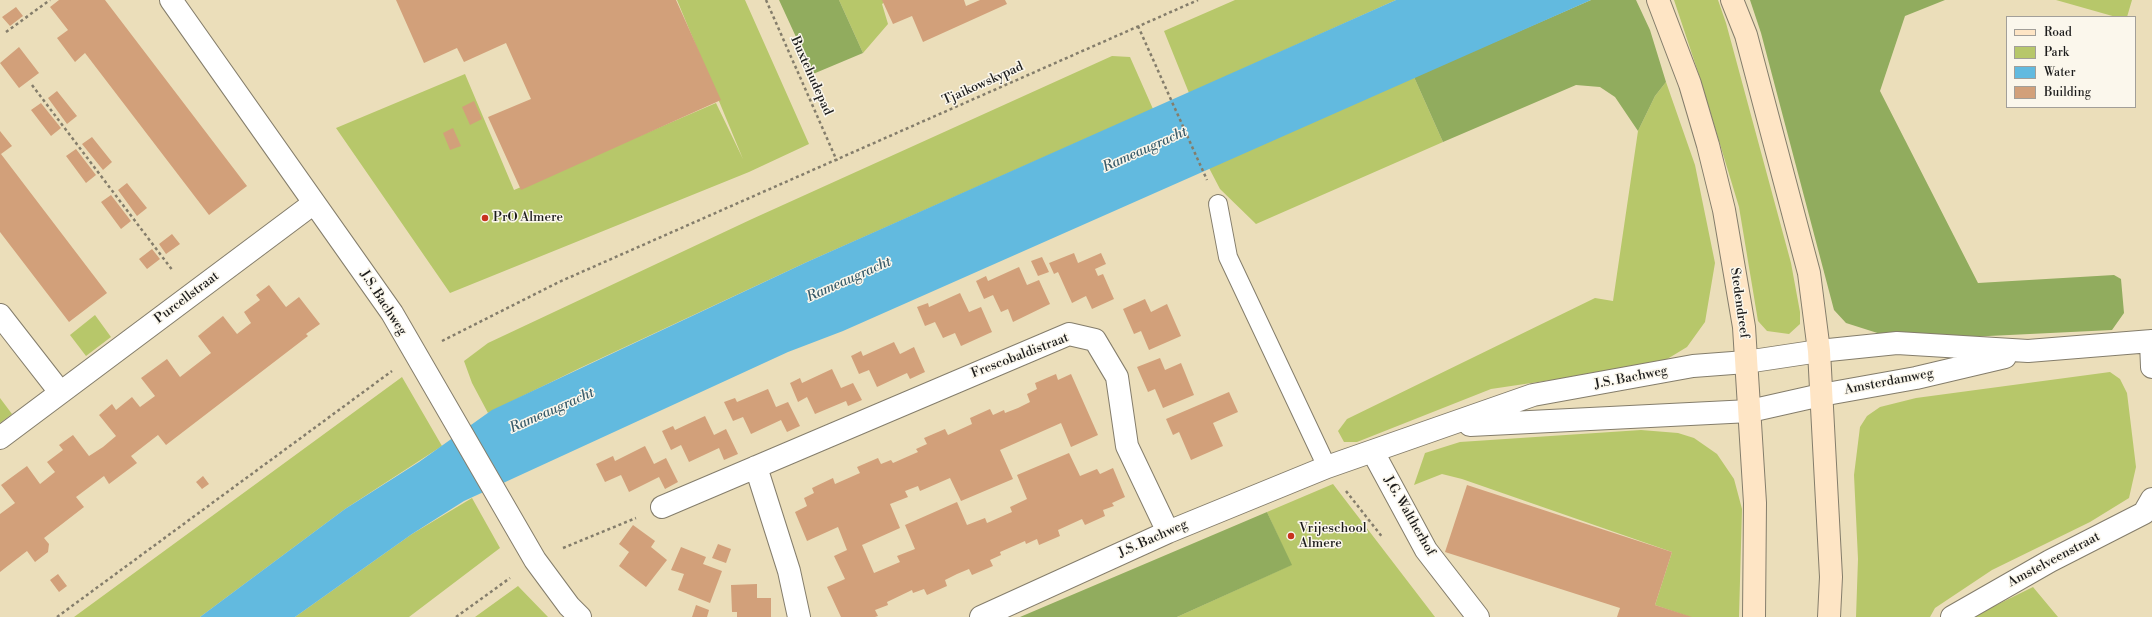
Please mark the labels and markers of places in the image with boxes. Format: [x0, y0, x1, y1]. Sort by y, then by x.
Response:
place label: PrO Almere [493, 210, 563, 226]
marker: PrO Almere [480, 213, 490, 223]
place label: Vrijeschool Almere [1299, 521, 1367, 552]
marker: Vrijeschool Almere [1286, 531, 1296, 541]

